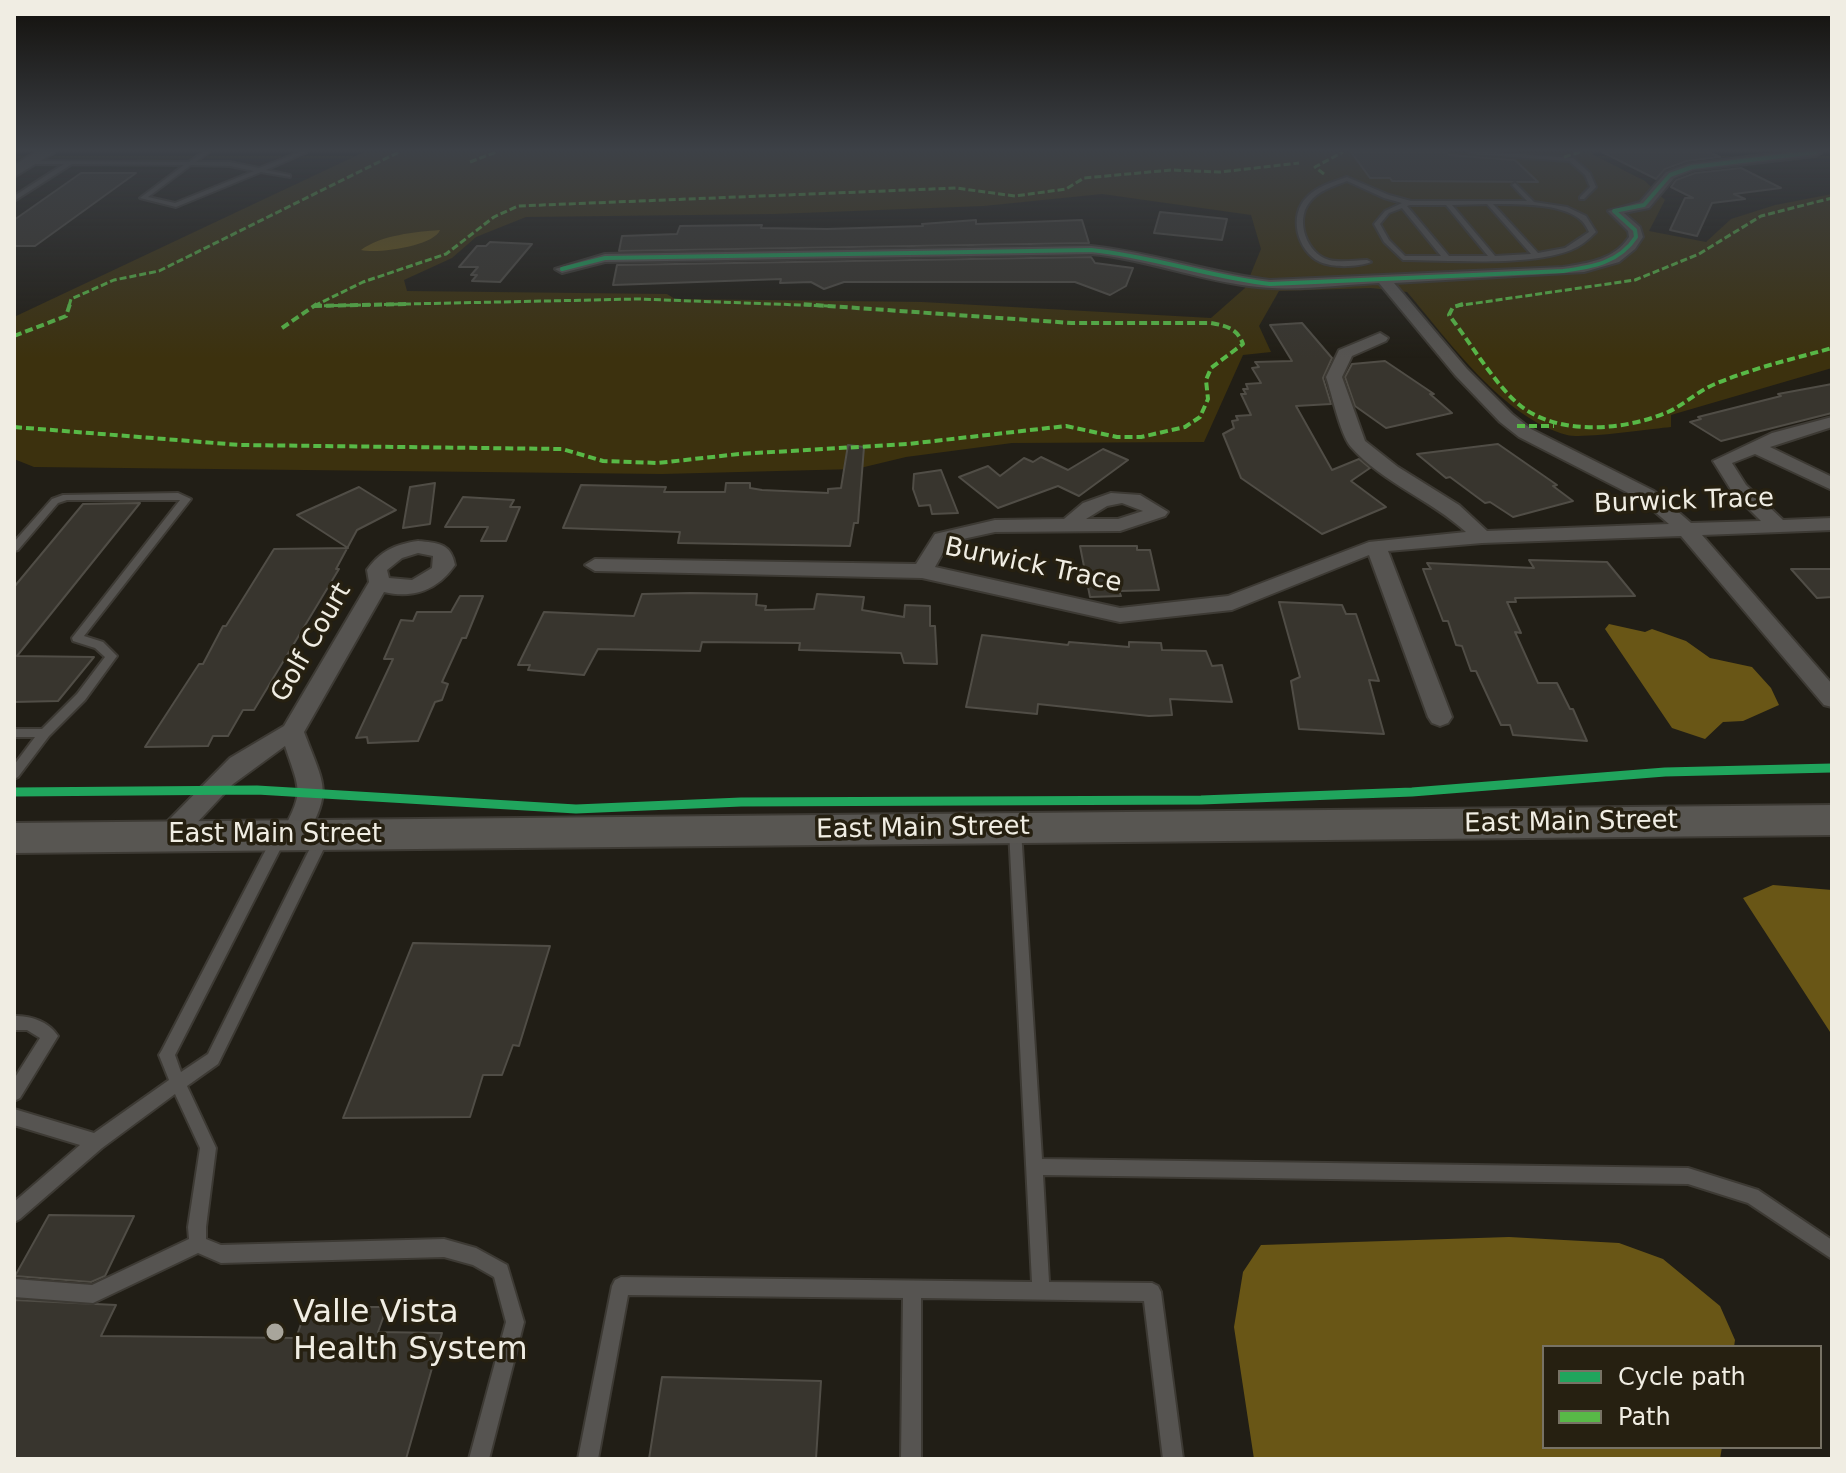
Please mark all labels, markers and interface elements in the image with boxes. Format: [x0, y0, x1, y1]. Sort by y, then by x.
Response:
street label: Burwick Trace [1593, 483, 1775, 521]
street label: Burwick Trace [942, 532, 1124, 600]
street label: Golf Court [265, 578, 359, 708]
street label: East Main Street [1464, 806, 1678, 840]
street label: East Main Street [816, 812, 1030, 846]
street label: East Main Street [168, 819, 382, 851]
place label: Valle Vista Health System [293, 1295, 528, 1370]
marker: Valle Vista Health System [264, 1321, 286, 1343]
legend [1542, 1345, 1822, 1449]
text: Cycle path [1618, 1363, 1746, 1391]
text: Path [1618, 1403, 1671, 1431]

